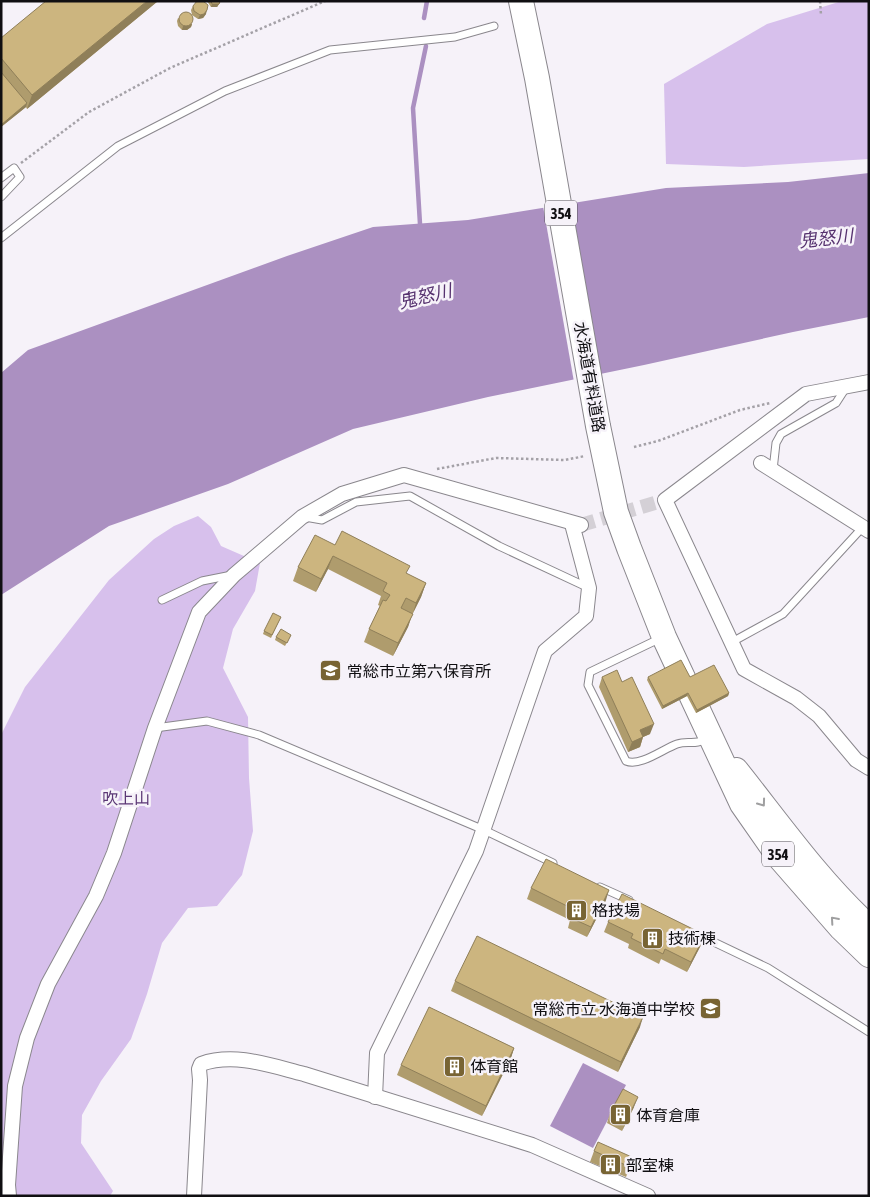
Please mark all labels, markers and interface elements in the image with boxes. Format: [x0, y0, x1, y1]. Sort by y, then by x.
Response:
road number: 354 [545, 200, 577, 226]
water label: 鬼怒川 [798, 225, 856, 251]
water label: 鬼怒川 [396, 279, 456, 312]
street label: 水海道有料道路 [571, 320, 609, 434]
school or university icon: 常総市立第六保育所 [319, 659, 343, 683]
place label: 常総市立第六保育所 [347, 662, 491, 680]
park label: 吹上山 [102, 789, 150, 807]
one-way arrow [756, 797, 765, 807]
road number: 354 [762, 842, 794, 866]
building icon: 格技場 [564, 898, 588, 922]
place label: 格技場 [592, 901, 640, 919]
one-way arrow [831, 917, 840, 926]
building icon: 技術棟 [640, 926, 664, 950]
place label: 技術棟 [668, 929, 716, 947]
school or university icon: 常総市立 水海道中学校 [699, 997, 723, 1021]
place label: 常総市立 水海道中学校 [533, 1000, 695, 1018]
building icon: 体育館 [442, 1054, 466, 1078]
place label: 体育館 [470, 1057, 518, 1075]
building icon: 体育倉庫 [608, 1103, 632, 1127]
place label: 体育倉庫 [636, 1106, 700, 1124]
building icon: 部室棟 [598, 1153, 622, 1177]
place label: 部室棟 [626, 1156, 674, 1174]

